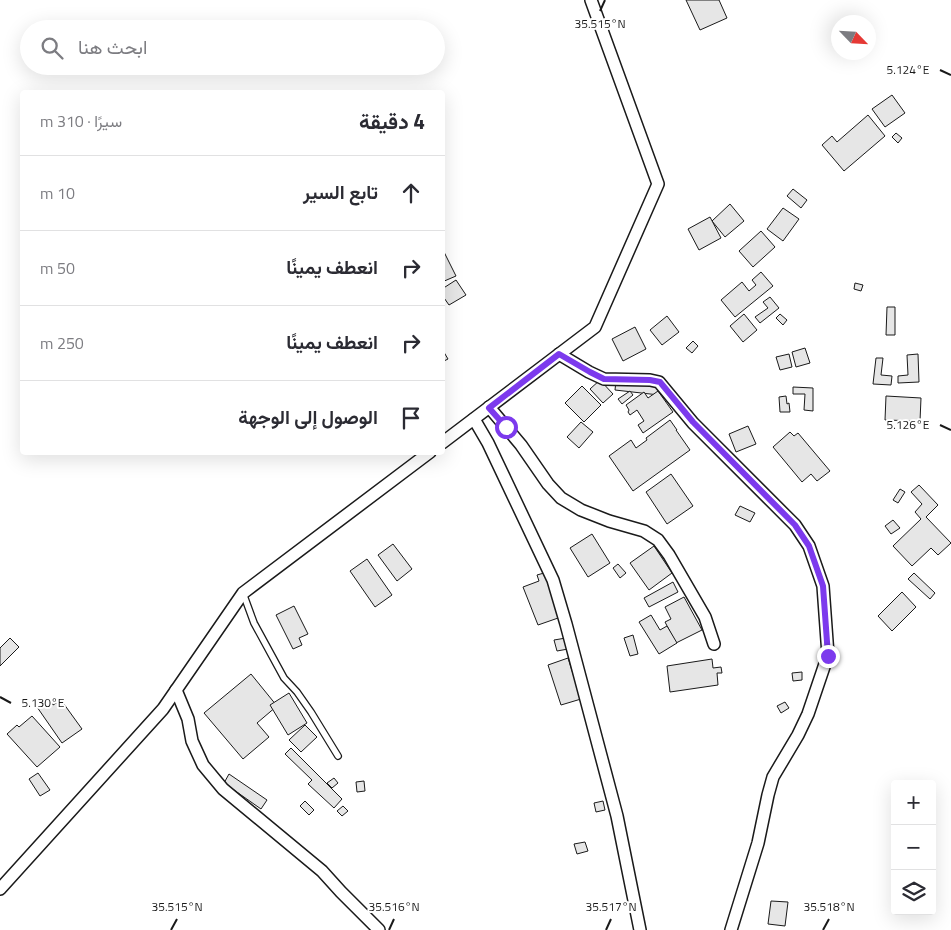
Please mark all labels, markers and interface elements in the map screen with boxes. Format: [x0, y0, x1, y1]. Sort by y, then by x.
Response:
text: 35.515°N [574, 14, 626, 33]
north arrow [831, 15, 876, 60]
search box [20, 20, 445, 75]
text: ابحث هنا [78, 32, 147, 61]
icon: search [38, 34, 66, 62]
text: 5.124°E [887, 60, 930, 79]
text: 4 دقيقة [359, 105, 425, 137]
text: سيرًا · 310 m [40, 109, 122, 133]
text: تابع السير [303, 177, 378, 206]
icon: ahead [397, 179, 425, 207]
text: 10 m [40, 181, 75, 205]
text: انعطف يمينًا [286, 252, 378, 281]
icon: right [397, 254, 425, 282]
text: 50 m [40, 256, 75, 280]
text: انعطف يمينًا [286, 327, 378, 356]
icon: right [397, 329, 425, 357]
text: 250 m [40, 331, 84, 355]
text: الوصول إلى الوجهة [238, 402, 378, 431]
icon: arrive [397, 404, 425, 432]
text: 5.126°E [887, 415, 930, 434]
route start [495, 416, 518, 439]
route end [817, 645, 840, 668]
text: 5.130°E [22, 693, 65, 712]
map controls [891, 780, 936, 915]
button: + [891, 780, 936, 825]
button: − [891, 825, 936, 870]
button: layers [891, 870, 936, 915]
text: 35.515°N [151, 897, 203, 916]
text: 35.516°N [368, 897, 420, 916]
text: 35.517°N [585, 897, 637, 916]
text: 35.518°N [803, 897, 855, 916]

